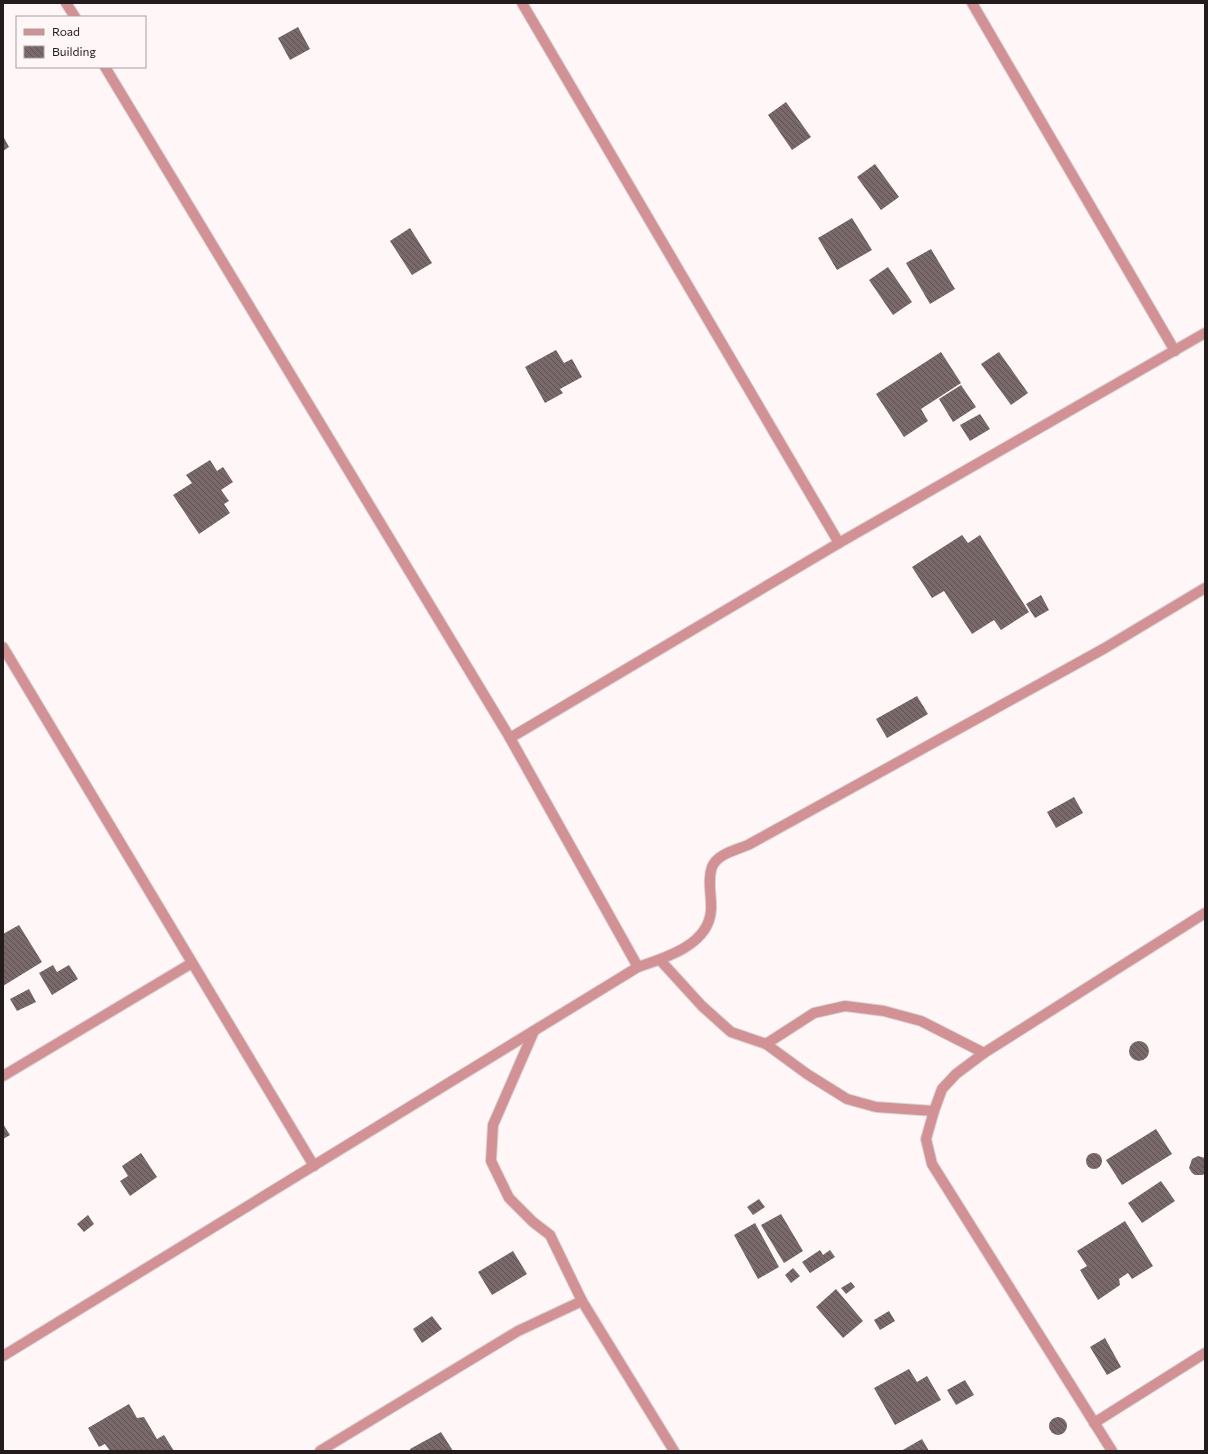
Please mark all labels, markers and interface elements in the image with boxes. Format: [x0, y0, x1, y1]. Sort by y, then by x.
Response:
legend [16, 16, 146, 68]
text: Road [52, 24, 80, 38]
text: Building [52, 44, 96, 58]

